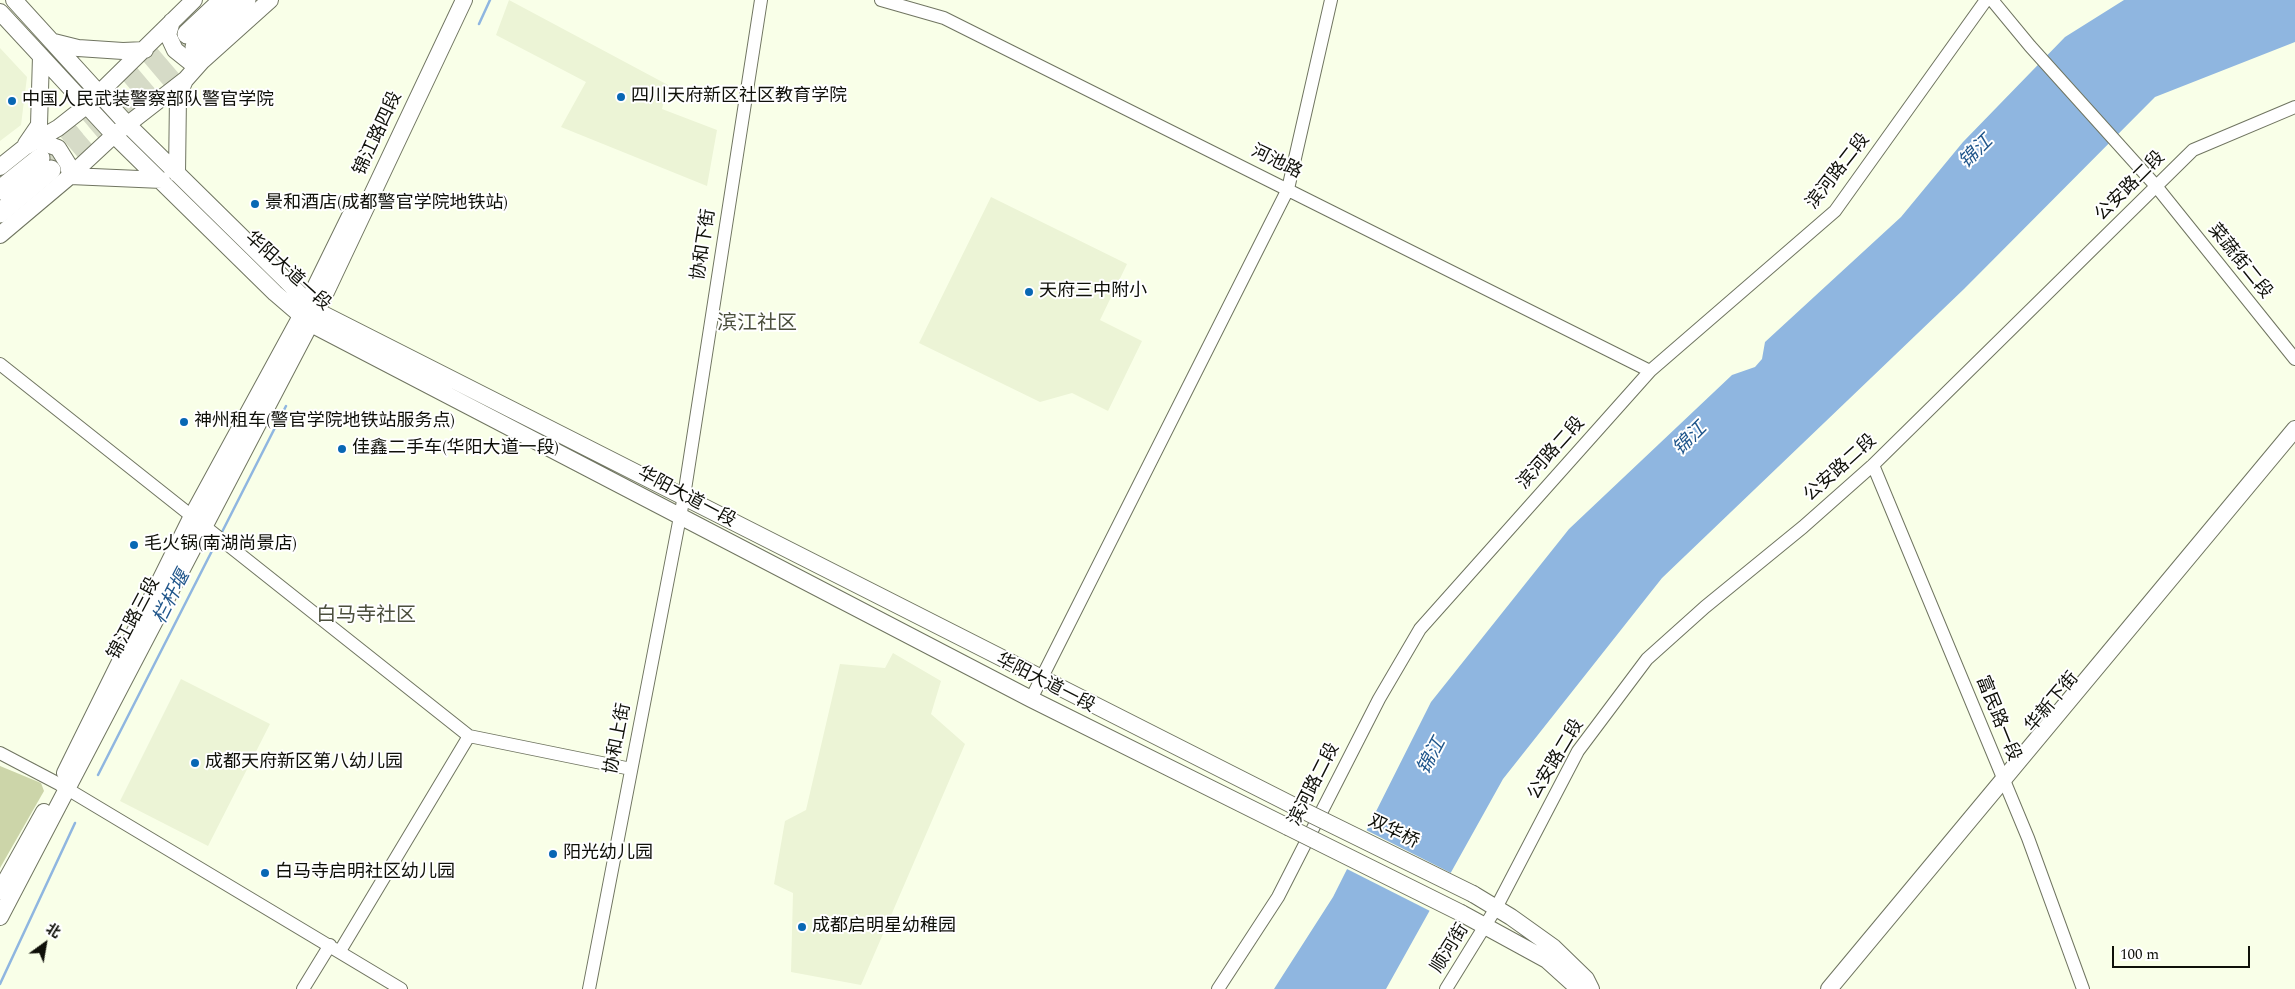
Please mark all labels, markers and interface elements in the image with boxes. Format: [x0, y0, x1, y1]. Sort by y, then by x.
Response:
place label: 四川天府新区社区教育学院 [631, 86, 847, 108]
street label: 锦江路四段 [350, 89, 408, 179]
place label: 中国人民武装警察部队警官学院 [22, 90, 274, 112]
marker: 四川天府新区社区教育学院 [615, 91, 627, 103]
marker: 中国人民武装警察部队警官学院 [6, 95, 18, 107]
street label: 滨河路二段 [1803, 130, 1875, 214]
water label: 锦江 [1956, 132, 1998, 174]
street label: 河池路 [1247, 141, 1305, 185]
street label: 公安路二段 [2092, 148, 2170, 226]
place label: 景和酒店(成都警官学院地铁站) [265, 193, 508, 215]
marker: 景和酒店(成都警官学院地铁站) [249, 198, 261, 210]
street label: 协和下街 [689, 208, 721, 282]
street label: 菜蔬街二段 [2202, 220, 2276, 304]
street label: 华阳大道一段 [240, 228, 334, 316]
place label: 天府三中附小 [1039, 281, 1147, 303]
marker: 天府三中附小 [1023, 286, 1035, 298]
district label: 滨江社区 [717, 313, 797, 337]
place label: 神州租车(警官学院地铁站服务点) [194, 411, 455, 433]
street label: 滨河路二段 [1514, 413, 1590, 495]
marker: 神州租车(警官学院地铁站服务点) [178, 416, 190, 428]
water label: 锦江 [1670, 419, 1712, 461]
street label: 公安路二段 [1800, 431, 1882, 507]
place label: 佳鑫二手车(华阳大道一段) [352, 438, 559, 460]
marker: 佳鑫二手车(华阳大道一段) [336, 443, 348, 455]
street label: 华阳大道一段 [633, 463, 739, 533]
place label: 毛火锅(南湖尚景店) [144, 534, 297, 556]
marker: 毛火锅(南湖尚景店) [128, 539, 140, 551]
water label: 栏杆堰 [150, 567, 196, 629]
street label: 锦江路三段 [104, 574, 166, 664]
district label: 白马寺社区 [316, 605, 416, 629]
street label: 华阳大道一段 [992, 650, 1098, 718]
street label: 华新下街 [2022, 668, 2084, 738]
street label: 富民路一段 [1970, 673, 2024, 765]
street label: 协和上街 [602, 702, 636, 776]
street label: 公安路二段 [1525, 716, 1589, 804]
water label: 锦江 [1414, 735, 1452, 779]
street label: 滨河路二段 [1285, 740, 1345, 830]
place label: 成都天府新区第八幼儿园 [205, 752, 403, 774]
marker: 成都天府新区第八幼儿园 [189, 757, 201, 769]
street label: 双华桥 [1364, 811, 1422, 855]
place label: 阳光幼儿园 [563, 843, 653, 865]
marker: 阳光幼儿园 [547, 848, 559, 860]
place label: 白马寺启明社区幼儿园 [275, 862, 455, 884]
marker: 白马寺启明社区幼儿园 [259, 867, 271, 879]
place label: 成都启明星幼稚园 [812, 916, 956, 938]
text: 北 [42, 918, 65, 943]
north arrow [20, 919, 70, 969]
street label: 顺河街 [1428, 920, 1474, 978]
marker: 成都启明星幼稚园 [796, 921, 808, 933]
scale bar [2115, 936, 2252, 968]
text: 100 m [2120, 943, 2159, 966]

